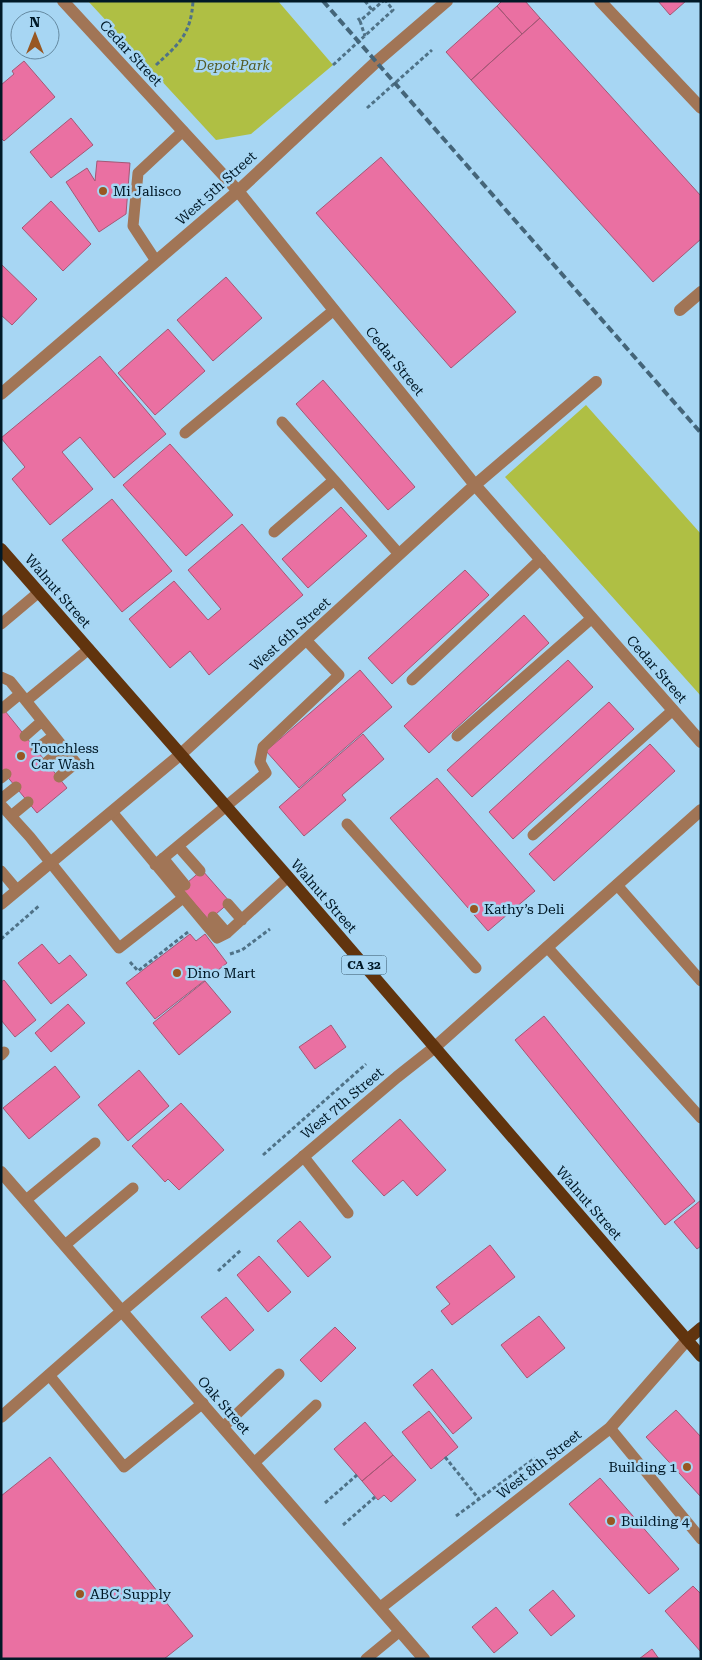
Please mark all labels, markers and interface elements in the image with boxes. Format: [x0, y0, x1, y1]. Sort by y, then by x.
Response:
north arrow [10, 10, 60, 60]
text: N [30, 14, 41, 30]
street label: Cedar Street [97, 17, 165, 89]
park label: Depot Park [195, 57, 270, 73]
street label: West 5th Street [173, 148, 259, 228]
place label: Mi Jalisco [113, 183, 181, 199]
marker: Mi Jalisco [97, 185, 109, 197]
street label: Cedar Street [362, 323, 428, 399]
street label: Walnut Street [22, 551, 94, 631]
street label: West 6th Street [247, 594, 333, 674]
street label: Cedar Street [623, 632, 691, 706]
place label: Touchless Car Wash [31, 740, 99, 772]
marker: Touchless Car Wash [15, 750, 27, 762]
street label: Walnut Street [288, 856, 360, 936]
place label: Kathy’s Deli [484, 901, 565, 917]
marker: Kathy’s Deli [468, 903, 480, 915]
road number: CA 32 [342, 956, 386, 974]
place label: Dino Mart [187, 965, 255, 981]
marker: Dino Mart [171, 967, 183, 979]
street label: West 7th Street [298, 1064, 386, 1142]
street label: Walnut Street [553, 1163, 625, 1243]
street label: Oak Street [195, 1373, 253, 1437]
street label: West 8th Street [494, 1426, 584, 1502]
place label: Building 1 [608, 1459, 677, 1475]
marker: Building 1 [681, 1461, 693, 1473]
place label: Building 4 [621, 1513, 690, 1529]
marker: Building 4 [605, 1515, 617, 1527]
place label: ABC Supply [90, 1586, 172, 1602]
marker: ABC Supply [74, 1588, 86, 1600]

